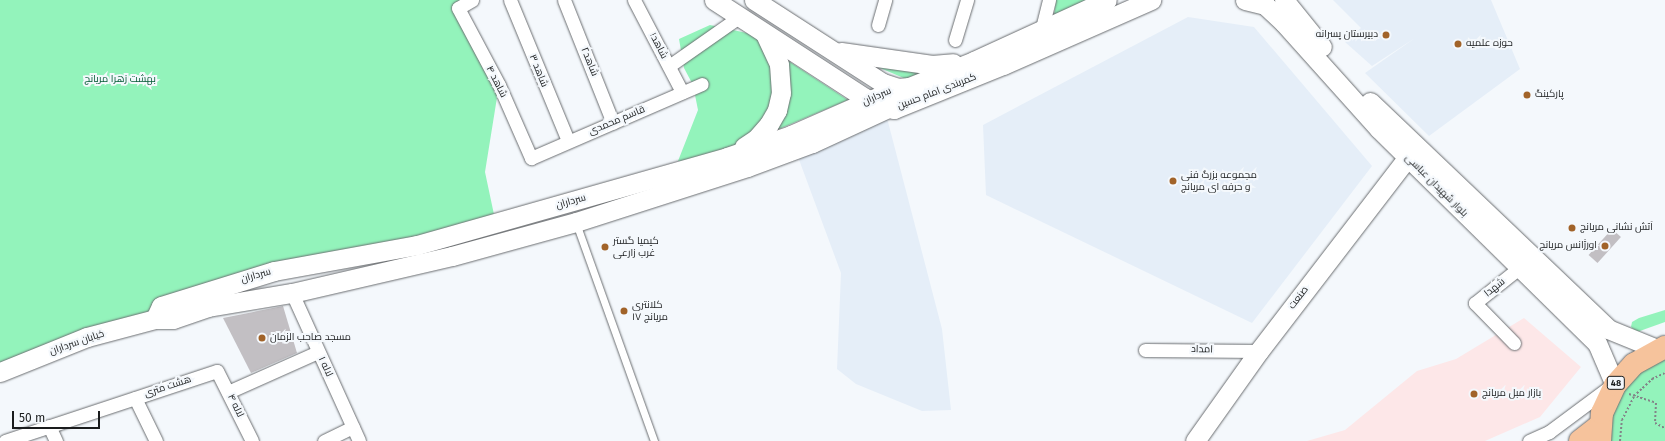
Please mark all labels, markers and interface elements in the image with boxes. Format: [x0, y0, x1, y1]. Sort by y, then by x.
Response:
place label: دبیرستان پسرانه [1316, 29, 1378, 41]
marker: دبیرستان پسرانه [1381, 30, 1391, 40]
street label: شاهد۱ [646, 31, 670, 61]
place label: حوزه علمیه [1466, 38, 1513, 50]
marker: حوزه علمیه [1453, 39, 1463, 49]
street label: شاهد۲ [578, 46, 600, 78]
street label: شاهد ۳ [526, 53, 550, 89]
street label: شاهد ۴ [483, 64, 509, 100]
street label: کمربندی امام حسین [896, 71, 978, 113]
park label: بهشت زهرا مریانج [84, 74, 156, 86]
street label: سرداران [861, 85, 893, 109]
place label: پارکینگ [1535, 89, 1564, 101]
marker: پارکینگ [1522, 90, 1532, 100]
street label: قاسم محمدی [587, 104, 647, 138]
street label: بلوار شهیدان عباسی [1402, 152, 1470, 220]
place label: مجموعه بزرگ فنی و حرفه ای مریانج [1181, 169, 1257, 192]
marker: مجموعه بزرگ فنی و حرفه ای مریانج [1168, 176, 1178, 186]
street label: سرداران [555, 192, 587, 212]
place label: آتش نشانی مریانج [1580, 222, 1653, 234]
marker: آتش نشانی مریانج [1567, 223, 1577, 233]
place label: کیمیا گستر غرب زارعی [613, 235, 659, 258]
place label: اورژانس مریانج [1539, 240, 1597, 252]
marker: اورژانس مریانج [1600, 241, 1610, 251]
marker: کیمیا گستر غرب زارعی [600, 242, 610, 252]
street label: سرداران [240, 266, 272, 286]
street label: شهدا [1482, 276, 1508, 300]
street label: صنعت [1286, 284, 1312, 312]
place label: کلانتری ۱۷ مریانج [632, 299, 668, 322]
marker: کلانتری ۱۷ مریانج [619, 306, 629, 316]
street label: خیابان سرداران [48, 328, 106, 358]
place label: مسجد صاحب الزمان [270, 332, 351, 344]
marker: مسجد صاحب الزمان [257, 333, 267, 343]
street label: امداد [1191, 344, 1213, 356]
street label: لاله ۱ [315, 355, 335, 379]
street label: هشت متری [143, 374, 193, 400]
road number: 48 [1606, 376, 1626, 390]
place label: بازار مبل مریانج [1482, 388, 1541, 400]
marker: بازار مبل مریانج [1469, 389, 1479, 399]
street label: لاله ۴ [224, 392, 246, 420]
scale bar [14, 403, 102, 429]
text: 50 m [19, 411, 45, 425]

